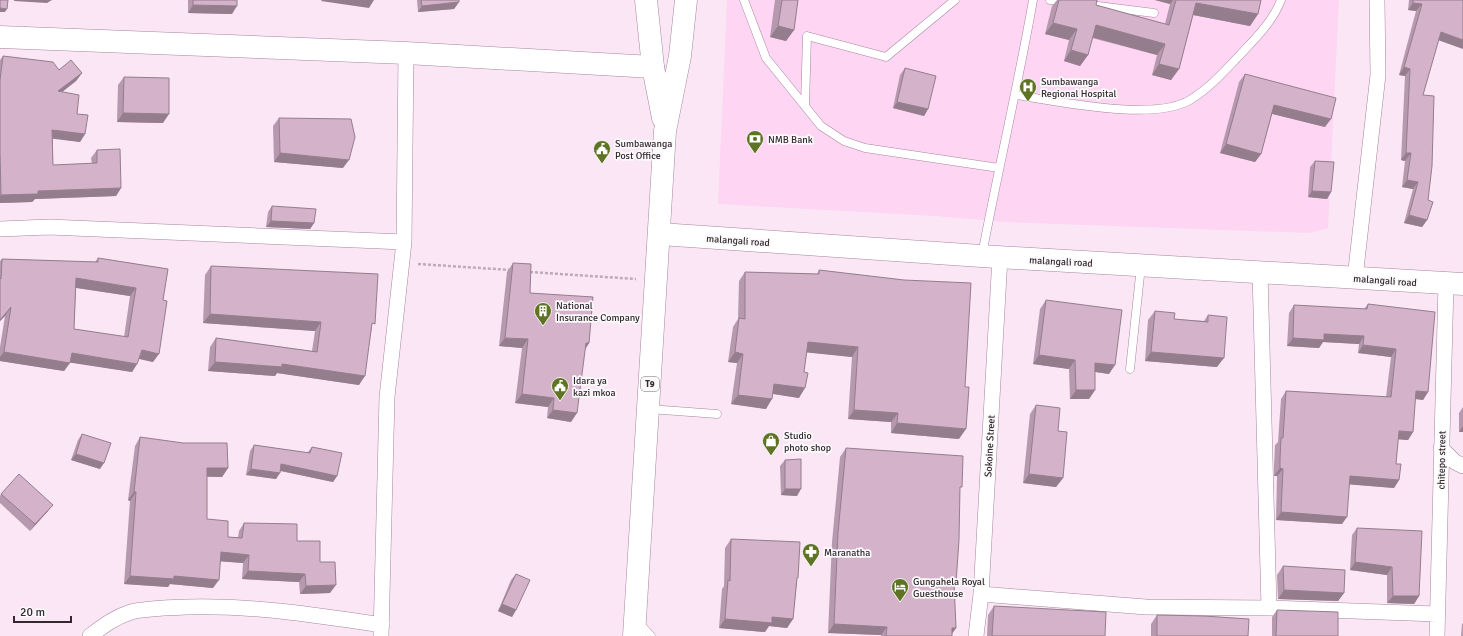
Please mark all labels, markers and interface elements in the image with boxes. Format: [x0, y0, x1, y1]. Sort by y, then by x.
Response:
place label: Sumbawanga Regional Hospital [1041, 76, 1117, 100]
hospital icon: Sumbawanga Regional Hospital [1018, 77, 1038, 102]
bank icon: NMB Bank [745, 129, 765, 154]
place label: NMB Bank [768, 134, 813, 146]
place label: Sumbawanga Post Office [615, 138, 672, 162]
public building icon: Sumbawanga Post Office [592, 139, 612, 164]
street label: malangali road [706, 233, 770, 249]
street label: malangali road [1029, 254, 1093, 270]
street label: malangali road [1353, 273, 1417, 289]
place label: National Insurance Company [556, 300, 640, 324]
building icon: National Insurance Company [533, 301, 553, 326]
place label: Idara ya kazi mkoa [573, 375, 616, 399]
public building icon: Idara ya kazi mkoa [550, 376, 570, 401]
road number: T9 [641, 377, 659, 391]
street label: Sokoine Street [982, 414, 998, 477]
place label: Studio photo shop [784, 430, 831, 454]
street label: chitepo street [1435, 430, 1449, 490]
shop icon: Studio photo shop [761, 431, 781, 456]
pharmacy icon: Maranatha [801, 542, 821, 567]
place label: Maranatha [824, 547, 870, 559]
place label: Gungahela Royal Guesthouse [913, 576, 985, 600]
hotel icon: Gungahela Royal Guesthouse [890, 577, 910, 602]
scale bar [14, 598, 71, 624]
text: 20 m [20, 605, 45, 620]

